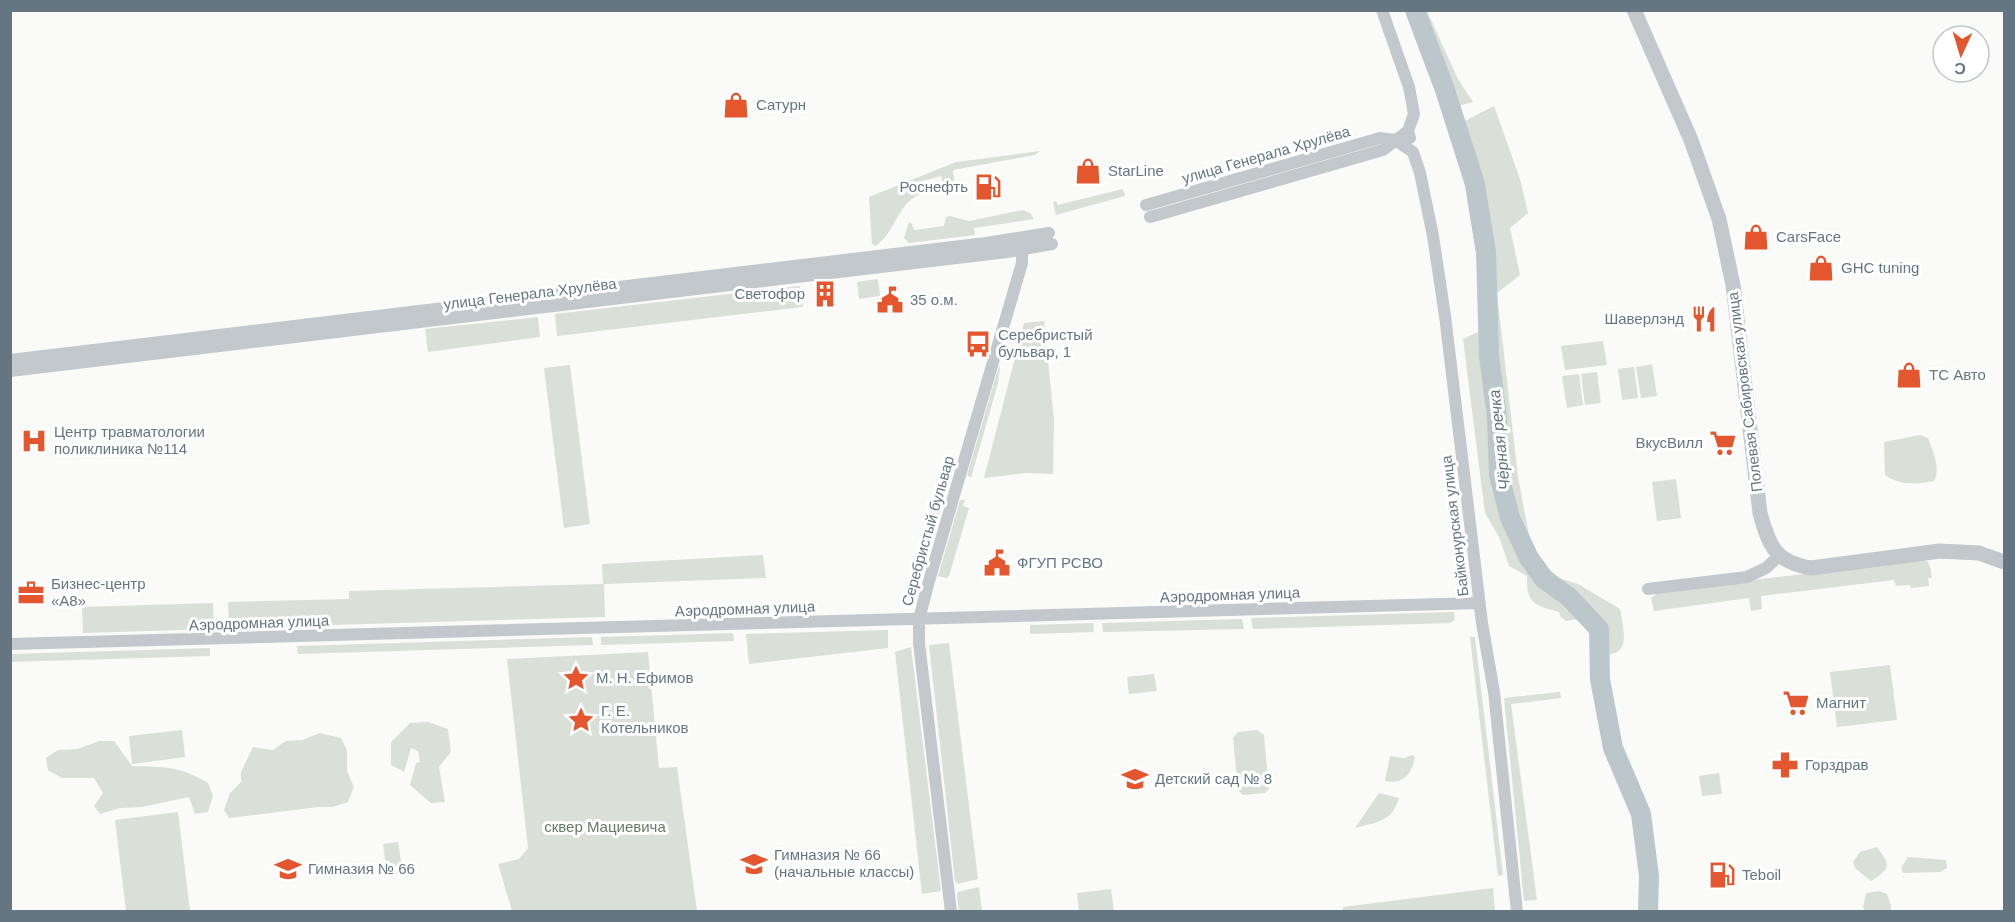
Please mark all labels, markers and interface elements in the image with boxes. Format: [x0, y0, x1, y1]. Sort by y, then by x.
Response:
north arrow [1931, 24, 1991, 84]
text: С [1953, 60, 1966, 77]
shop icon: Сатурн [721, 90, 751, 120]
place label: Сатурн [756, 96, 806, 113]
street label: улица Генерала Хрулёва [1180, 122, 1352, 187]
shop icon: StarLine [1073, 156, 1103, 186]
place label: StarLine [1108, 162, 1164, 179]
fuel station icon: Роснефть [973, 172, 1003, 202]
place label: Роснефть [899, 178, 968, 195]
shop icon: CarsFace [1741, 222, 1771, 252]
place label: CarsFace [1776, 228, 1841, 245]
shop icon: GHC tuning [1806, 253, 1836, 283]
place label: GHC tuning [1841, 259, 1919, 276]
street label: улица Генерала Хрулёва [443, 274, 618, 313]
building icon: Светофор [810, 279, 840, 309]
place label: Светофор [734, 285, 805, 302]
public building icon: 35 о.м. [875, 285, 905, 315]
street label: Полевая Сабировская улица [1724, 290, 1765, 493]
place label: 35 о.м. [910, 291, 958, 308]
restaurant icon: Шаверлэнд [1689, 304, 1719, 334]
place label: Шаверлэнд [1604, 310, 1684, 327]
place label: Серебристый бульвар, 1 [998, 326, 1093, 360]
bus stop icon: Серебристый бульвар, 1 [963, 329, 993, 359]
shop icon: ТС Авто [1894, 360, 1924, 390]
place label: ТС Авто [1929, 366, 1986, 383]
water label: Чёрная речка [1486, 389, 1513, 491]
place label: Центр травматологии поликлиника №114 [54, 423, 205, 457]
hospital icon: Центр травматологии поликлиника №114 [19, 426, 49, 456]
supermarket icon: ВкусВилл [1708, 428, 1738, 458]
place label: ВкусВилл [1636, 434, 1703, 451]
street label: Серебристый бульвар [898, 454, 957, 608]
street label: Байконурская улица [1437, 454, 1472, 597]
public building icon: ФГУП РСВО [982, 548, 1012, 578]
place label: ФГУП РСВО [1017, 554, 1103, 571]
place label: Бизнес-центр «А8» [51, 575, 145, 609]
office icon: Бизнес-центр «А8» [16, 578, 46, 608]
street label: Аэродромная улица [1160, 584, 1301, 605]
street label: Аэродромная улица [675, 598, 816, 619]
street label: Аэродромная улица [189, 612, 330, 633]
place icon: М. Н. Ефимов [561, 663, 591, 693]
place label: М. Н. Ефимов [596, 669, 693, 686]
supermarket icon: Магнит [1781, 688, 1811, 718]
place label: Магнит [1816, 694, 1866, 711]
place label: Г. Е. Котельников [601, 702, 689, 736]
place icon: Г. Е. Котельников [566, 705, 596, 735]
pharmacy icon: Горздрав [1770, 750, 1800, 780]
place label: Горздрав [1805, 756, 1869, 773]
school or university icon: Детский сад № 8 [1120, 764, 1150, 794]
place label: Детский сад № 8 [1155, 770, 1272, 787]
park label: сквер Мациевича [544, 818, 666, 835]
place label: Гимназия № 66 (начальные классы) [774, 846, 914, 880]
school or university icon: Гимназия № 66 (начальные классы) [739, 849, 769, 879]
school or university icon: Гимназия № 66 [273, 854, 303, 884]
place label: Гимназия № 66 [308, 860, 415, 877]
fuel station icon: Teboil [1707, 860, 1737, 890]
place label: Teboil [1742, 866, 1781, 883]

